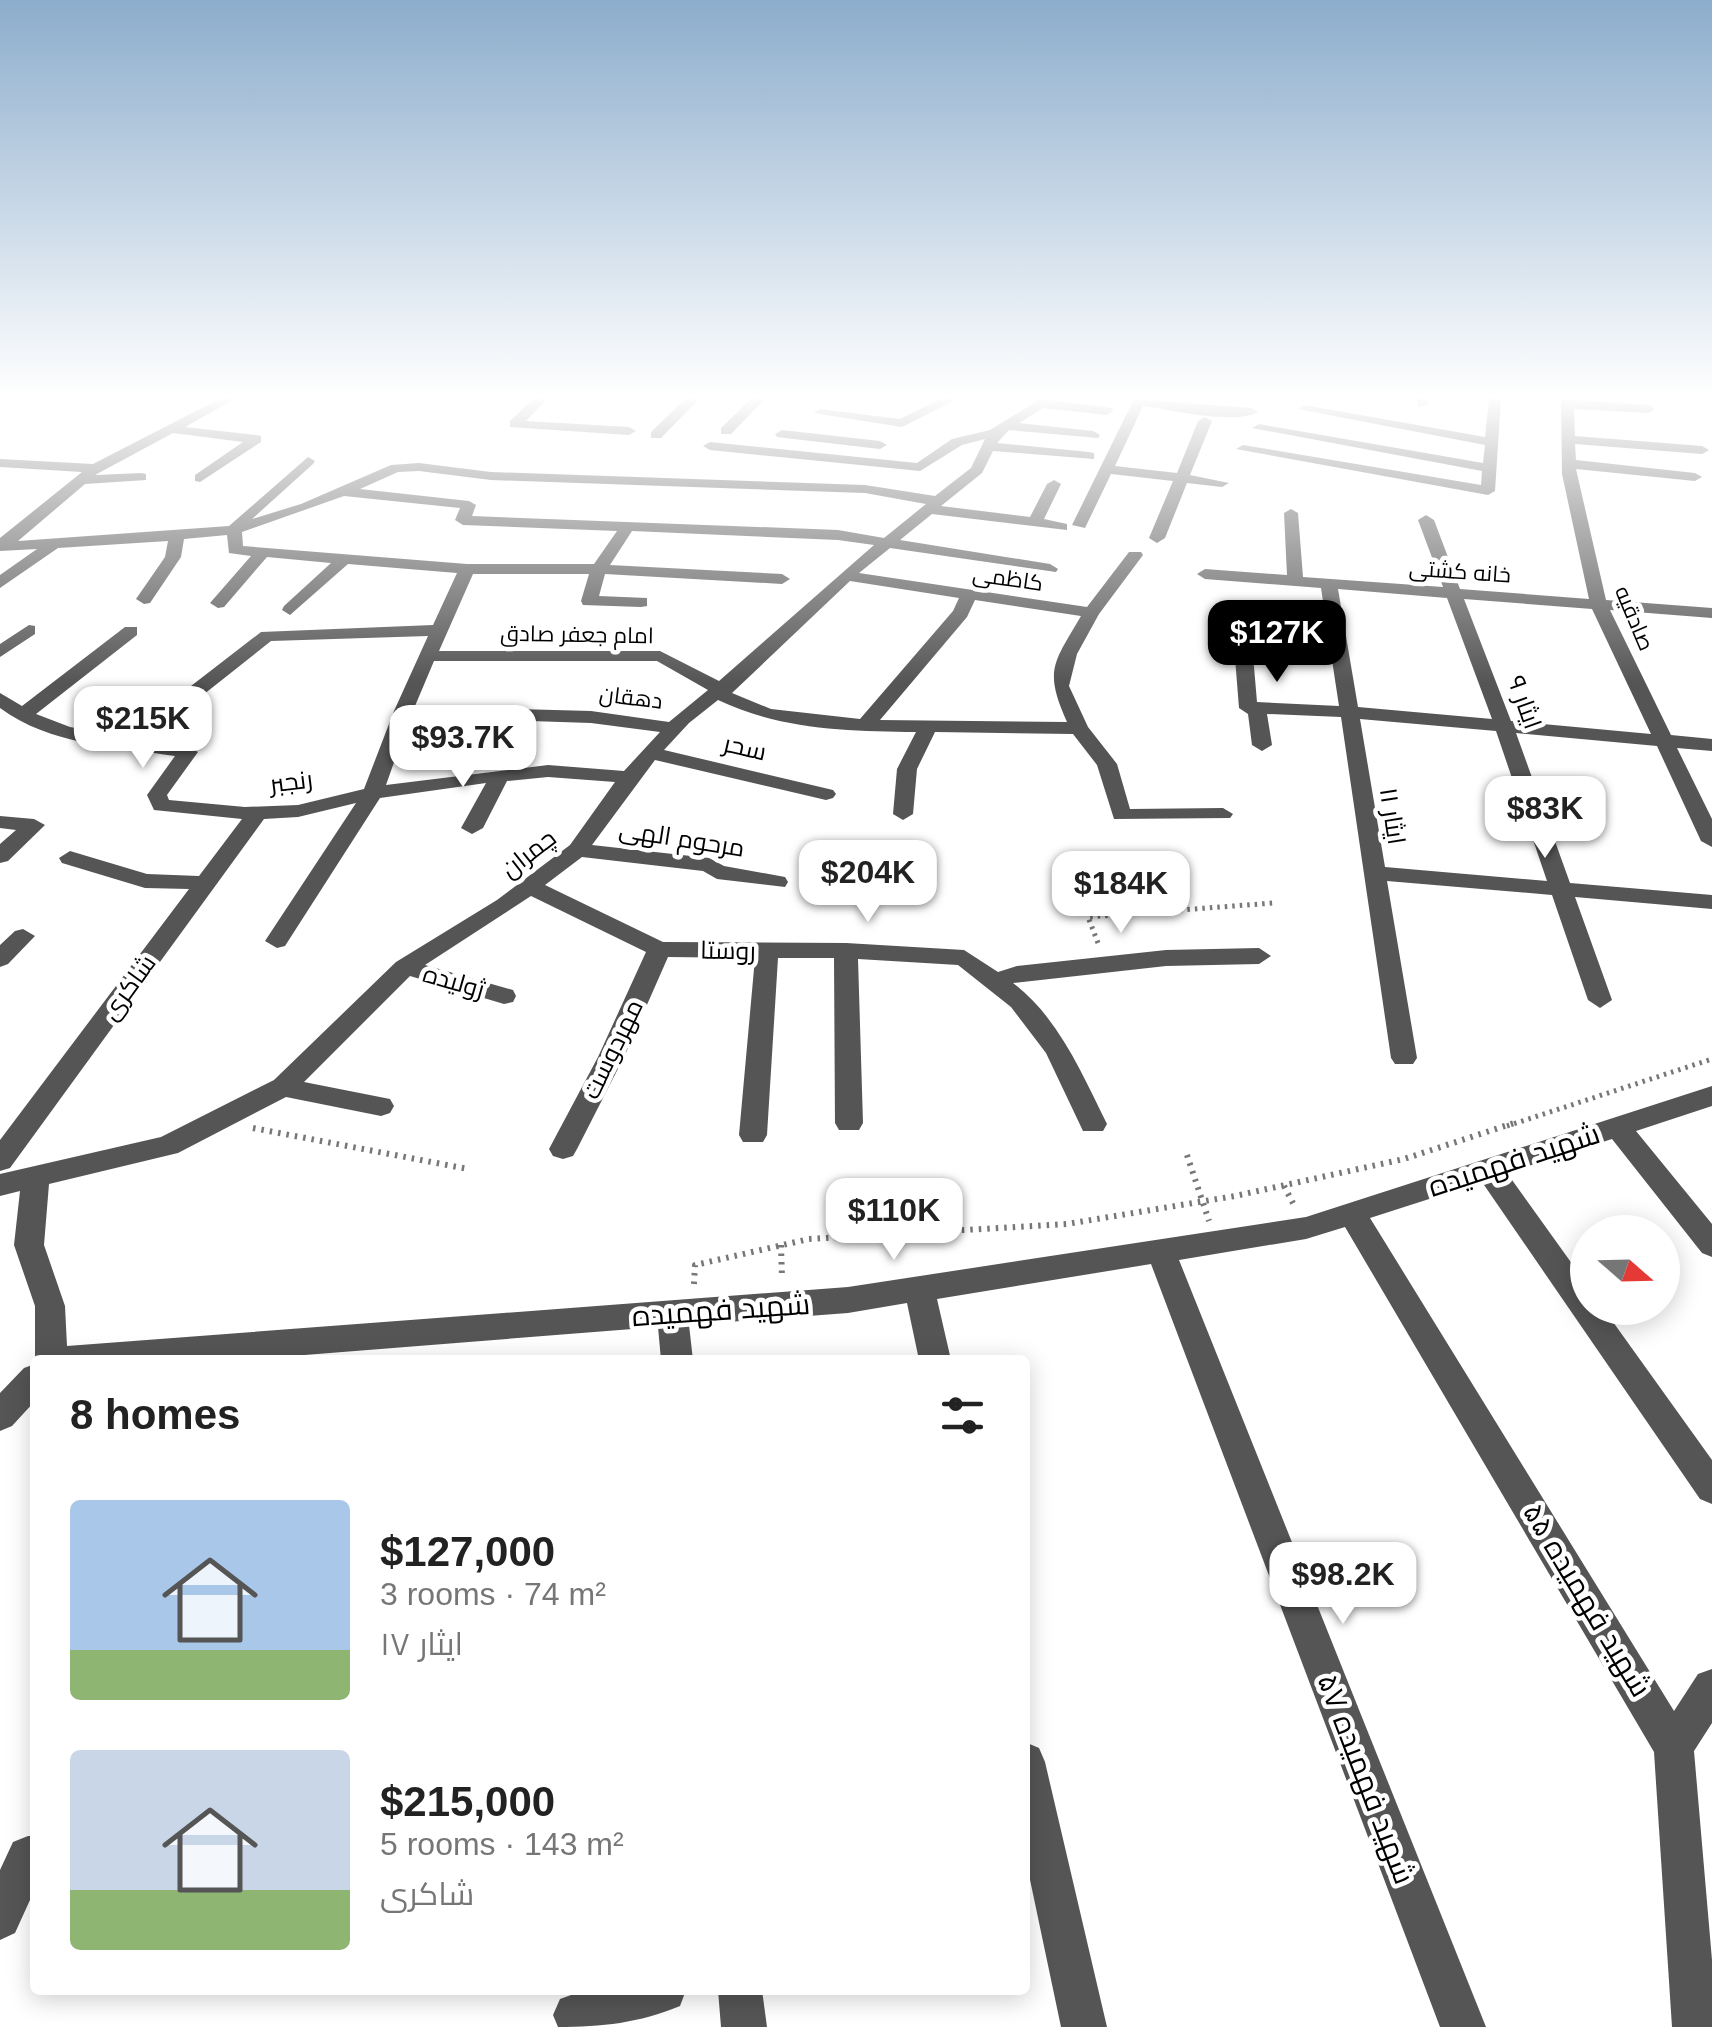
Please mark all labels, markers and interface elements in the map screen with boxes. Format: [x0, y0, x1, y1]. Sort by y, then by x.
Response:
street label: خانه کشتی [1408, 555, 1512, 589]
street label: کاظمی [971, 561, 1045, 597]
street label: صادقیه [1610, 582, 1659, 654]
pin: $127K [1207, 600, 1347, 685]
text: $127K [1230, 614, 1324, 650]
street label: امام جعفر صادق [500, 621, 654, 651]
street label: ایثار ۹ [1502, 672, 1547, 733]
street label: دهقان [598, 681, 664, 714]
pin: $215K [73, 686, 213, 771]
text: $215K [96, 700, 190, 736]
pin: $93.7K [382, 705, 544, 790]
text: $93.7K [411, 719, 515, 755]
street label: سحر [719, 728, 769, 766]
street label: رنجبر [266, 764, 314, 799]
pin: $83K [1486, 776, 1604, 861]
street label: ایثار ۱۱ [1374, 786, 1411, 847]
text: $83K [1507, 790, 1583, 826]
street label: مرحوم الهی [617, 814, 747, 866]
street label: چمران [495, 823, 563, 885]
pin: $204K [798, 840, 938, 925]
pin: $184K [1051, 851, 1191, 936]
text: $204K [821, 854, 915, 890]
text: $184K [1074, 865, 1168, 901]
street label: روستا [700, 936, 756, 965]
street label: شاکری [95, 949, 162, 1026]
street label: ژولیده [420, 959, 488, 1004]
street label: مهردوست [576, 995, 649, 1104]
street label: شهید فهمیده [1424, 1116, 1604, 1205]
pin: $110K [824, 1178, 964, 1263]
text: $110K [848, 1192, 940, 1228]
north arrow [1570, 1215, 1680, 1325]
map controls [1570, 1215, 1680, 1325]
street label: شهید فهمیده [631, 1287, 811, 1334]
icon: filters [935, 1388, 990, 1443]
text: 8 homes [70, 1391, 240, 1438]
street label: شهید فهمیده ۵۵ [1515, 1497, 1658, 1703]
text: $127,000 [380, 1528, 555, 1575]
icon: home [150, 1540, 270, 1660]
pin: $98.2K [1262, 1542, 1424, 1627]
text: $98.2K [1291, 1556, 1395, 1592]
text: 3 rooms · 74 m² [380, 1576, 606, 1612]
text: ایثار ۱۷ [380, 1626, 463, 1662]
street label: شهید فهمیده ۵۷ [1309, 1669, 1422, 1889]
text: $215,000 [380, 1778, 555, 1825]
icon: home [150, 1790, 270, 1910]
text: 5 rooms · 143 m² [380, 1826, 624, 1862]
text: شاکری [380, 1876, 474, 1912]

